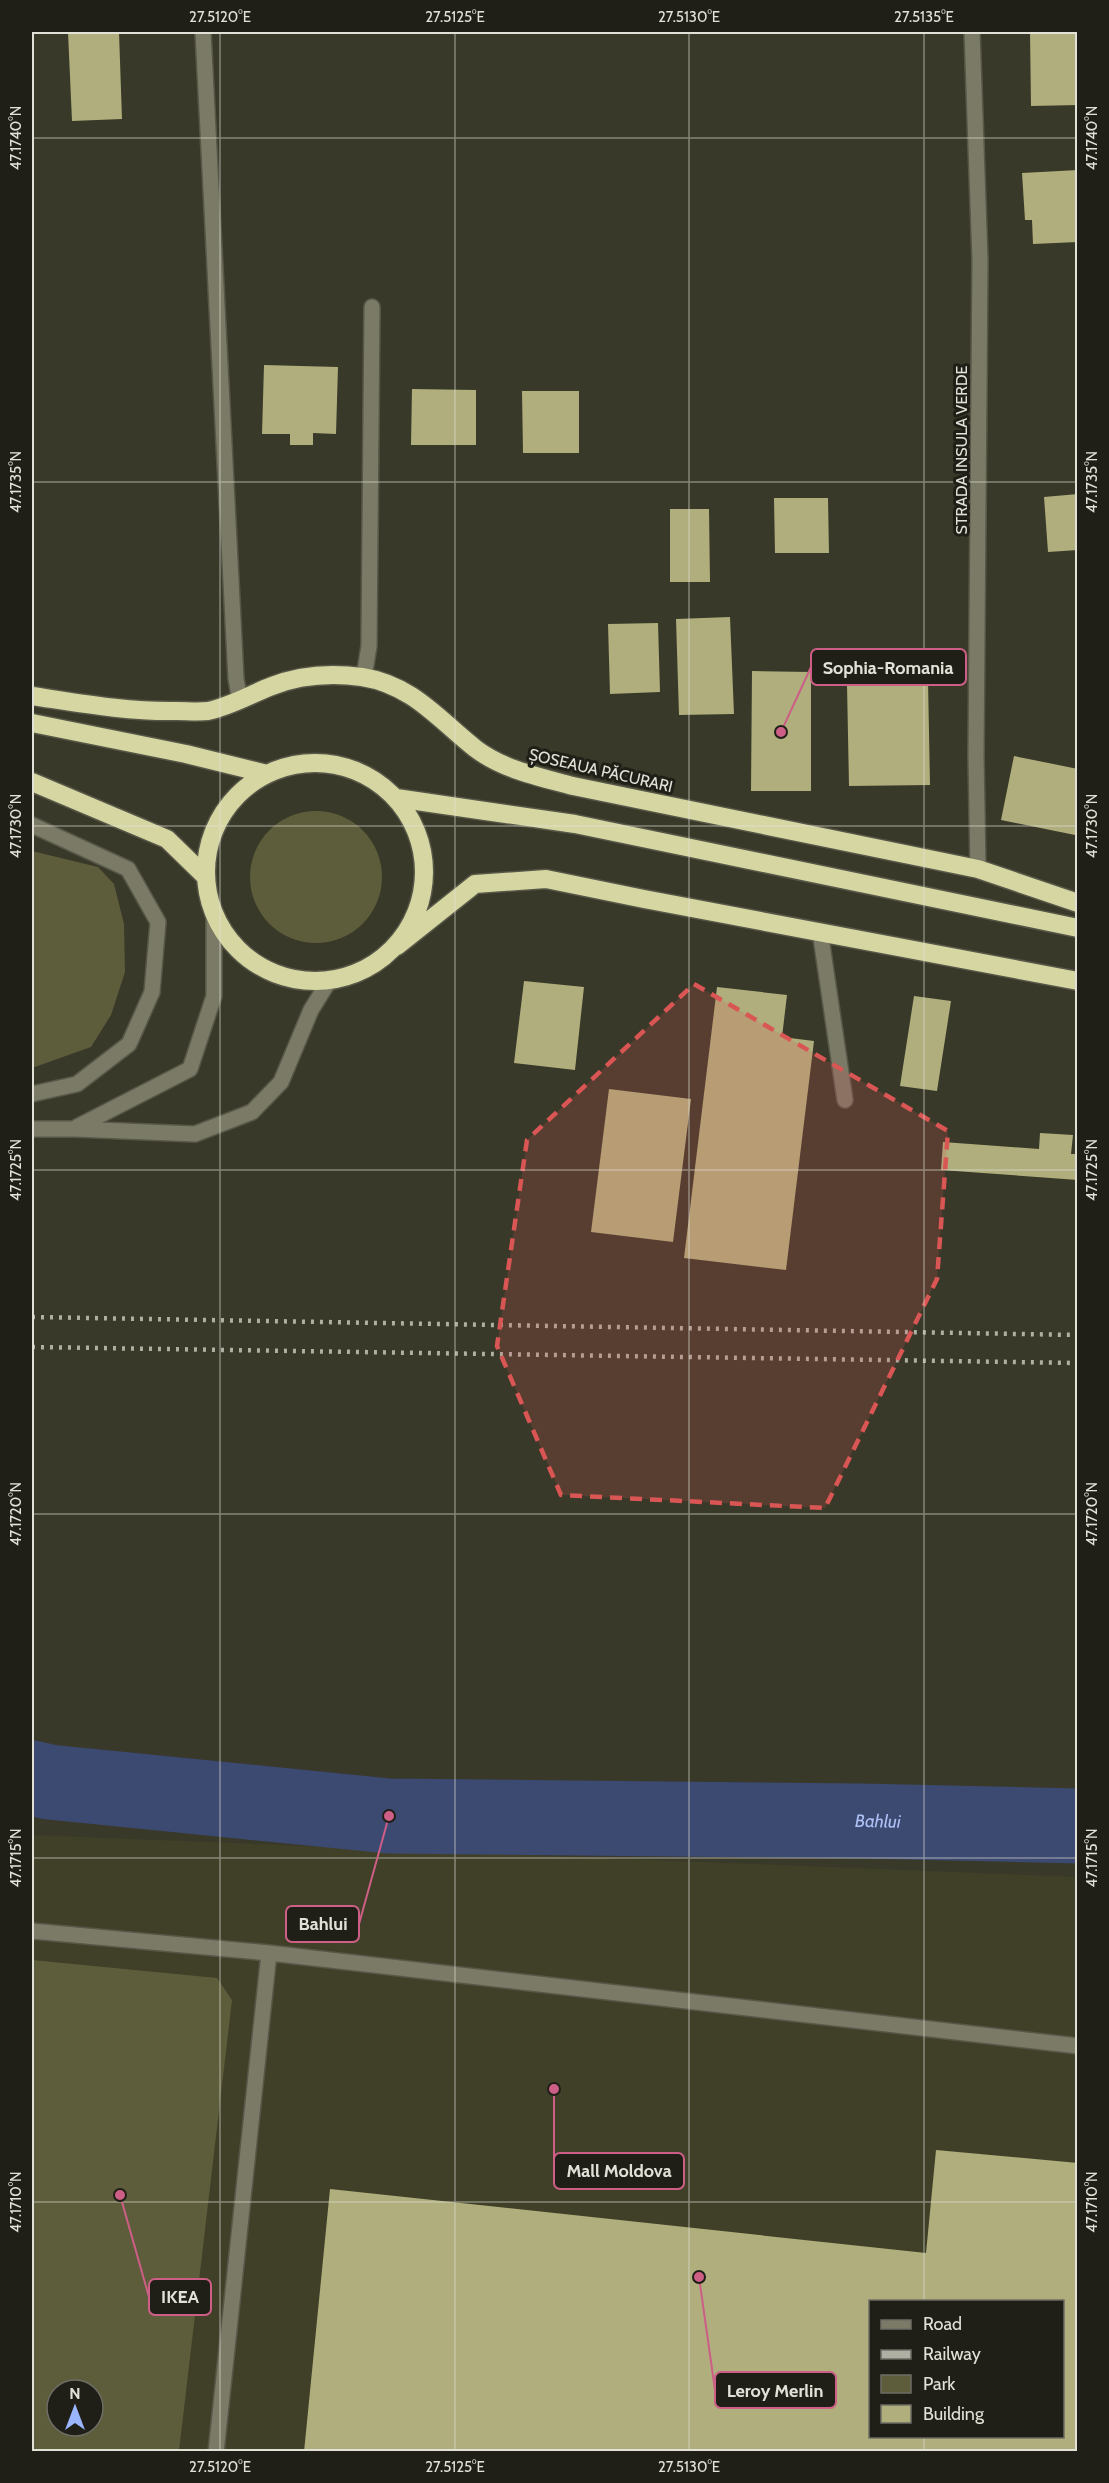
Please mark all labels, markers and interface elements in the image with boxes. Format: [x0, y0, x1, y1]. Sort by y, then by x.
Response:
text: 27.5120°E [189, 8, 251, 26]
text: 27.5125°E [425, 8, 485, 26]
text: 27.5130°E [658, 8, 720, 26]
text: 27.5135°E [894, 8, 954, 26]
text: 47.1740°N [7, 106, 25, 170]
text: 47.1740°N [1083, 106, 1101, 170]
street label: STRADA INSULA VERDE [952, 365, 971, 534]
text: 47.1735°N [7, 451, 25, 513]
text: 47.1735°N [1083, 451, 1101, 513]
callout: Sophia-Romania [811, 649, 966, 685]
text: Sophia-Romania [823, 657, 953, 679]
street label: ȘOSEAUA PĂCURARI [527, 745, 675, 797]
text: 47.1730°N [7, 794, 25, 858]
text: 47.1730°N [1083, 794, 1101, 858]
text: 47.1725°N [7, 1139, 25, 1201]
text: 47.1725°N [1083, 1139, 1101, 1201]
text: 47.1720°N [7, 1482, 25, 1546]
text: 47.1720°N [1083, 1482, 1101, 1546]
water label: Bahlui [855, 1810, 902, 1833]
text: 47.1715°N [7, 1829, 25, 1887]
text: 47.1715°N [1083, 1829, 1101, 1887]
callout: Bahlui [286, 1906, 359, 1942]
text: Bahlui [298, 1913, 348, 1935]
callout: Mall Moldova [554, 2153, 684, 2189]
text: Mall Moldova [566, 2160, 672, 2182]
text: 47.1710°N [7, 2171, 25, 2233]
text: 47.1710°N [1083, 2171, 1101, 2233]
callout: IKEA [149, 2279, 211, 2315]
text: IKEA [161, 2286, 200, 2308]
legend [869, 2300, 1064, 2438]
text: Road [923, 2313, 962, 2335]
text: Railway [923, 2343, 981, 2365]
callout: Leroy Merlin [715, 2372, 836, 2408]
text: Park [923, 2373, 956, 2395]
north arrow [45, 2378, 105, 2438]
text: Leroy Merlin [727, 2380, 823, 2402]
text: N [69, 2384, 81, 2403]
text: Building [923, 2403, 985, 2425]
text: 27.5120°E [189, 2458, 251, 2476]
text: 27.5125°E [425, 2458, 485, 2476]
text: 27.5130°E [658, 2458, 720, 2476]

